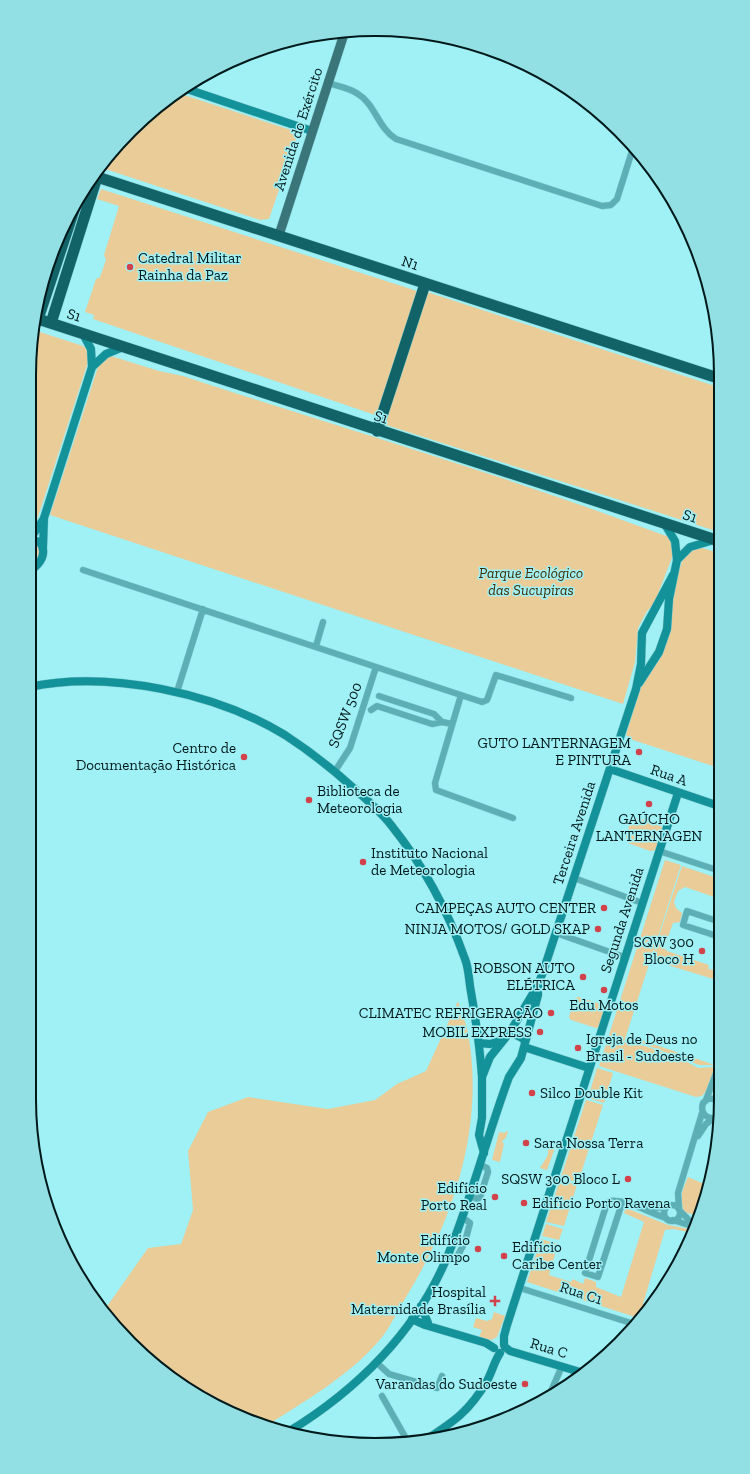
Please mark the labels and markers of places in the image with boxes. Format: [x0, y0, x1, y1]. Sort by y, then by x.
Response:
place label: Catedral Militar Rainha da Paz [138, 249, 241, 284]
marker: Catedral Militar Rainha da Paz [125, 262, 135, 272]
place label: GUTO LANTERNAGEM E PINTURA [477, 734, 631, 769]
place label: Centro de Documentação Histórica [76, 739, 236, 774]
marker: GUTO LANTERNAGEM E PINTURA [634, 747, 644, 757]
marker: Centro de Documentação Histórica [239, 752, 249, 762]
place label: Biblioteca de Meteorologia [317, 782, 403, 817]
marker: Biblioteca de Meteorologia [304, 795, 314, 805]
marker: GAÚCHO LANTERNAGEN [644, 799, 654, 809]
place label: GAÚCHO LANTERNAGEN [596, 810, 702, 845]
place label: Instituto Nacional de Meteorologia [371, 844, 488, 879]
marker: Instituto Nacional de Meteorologia [358, 857, 368, 867]
place label: CAMPEÇAS AUTO CENTER [415, 899, 597, 917]
marker: CAMPEÇAS AUTO CENTER [599, 903, 609, 913]
place label: NINJA MOTOS/ GOLD SKAP [404, 920, 590, 938]
marker: NINJA MOTOS/ GOLD SKAP [593, 924, 603, 934]
place label: SQW 300 Bloco H [634, 933, 694, 968]
marker: SQW 300 Bloco H [697, 946, 707, 956]
place label: ROBSON AUTO ELÉTRICA [473, 959, 575, 994]
marker: ROBSON AUTO ELÉTRICA [578, 972, 588, 982]
marker: Edu Motos [599, 985, 609, 995]
place label: Edu Motos [569, 996, 639, 1014]
place label: CLIMATEC REFRIGERAÇÃO [359, 1004, 543, 1022]
marker: CLIMATEC REFRIGERAÇÃO [546, 1008, 556, 1018]
place label: MOBIL EXPRESS [422, 1023, 532, 1041]
marker: MOBIL EXPRESS [535, 1027, 545, 1037]
place label: Igreja de Deus no Brasil - Sudoeste [586, 1030, 698, 1065]
marker: Igreja de Deus no Brasil - Sudoeste [573, 1043, 583, 1053]
place label: Silco Double Kit [540, 1084, 643, 1102]
marker: Silco Double Kit [527, 1088, 537, 1098]
place label: Sara Nossa Terra [534, 1134, 643, 1152]
marker: Sara Nossa Terra [521, 1138, 531, 1148]
place label: SQSW 300 Bloco L [501, 1170, 620, 1188]
marker: SQSW 300 Bloco L [623, 1174, 633, 1184]
place label: Edifício Porto Real [421, 1179, 487, 1214]
marker: Edifício Porto Real [490, 1192, 500, 1202]
place label: Edifício Porto Ravena [532, 1194, 671, 1212]
marker: Edifício Porto Ravena [519, 1198, 529, 1208]
place label: Edifício Monte Olimpo [377, 1231, 470, 1266]
place label: Edifício Caribe Center [512, 1238, 602, 1273]
marker: Edifício Monte Olimpo [473, 1244, 483, 1254]
marker: Edifício Caribe Center [499, 1251, 509, 1261]
place label: Hospital Maternidade Brasília [351, 1283, 486, 1318]
marker: Hospital Maternidade Brasília [489, 1295, 501, 1307]
place label: Varandas do Sudoeste [374, 1375, 517, 1393]
marker: Varandas do Sudoeste [520, 1379, 530, 1389]

